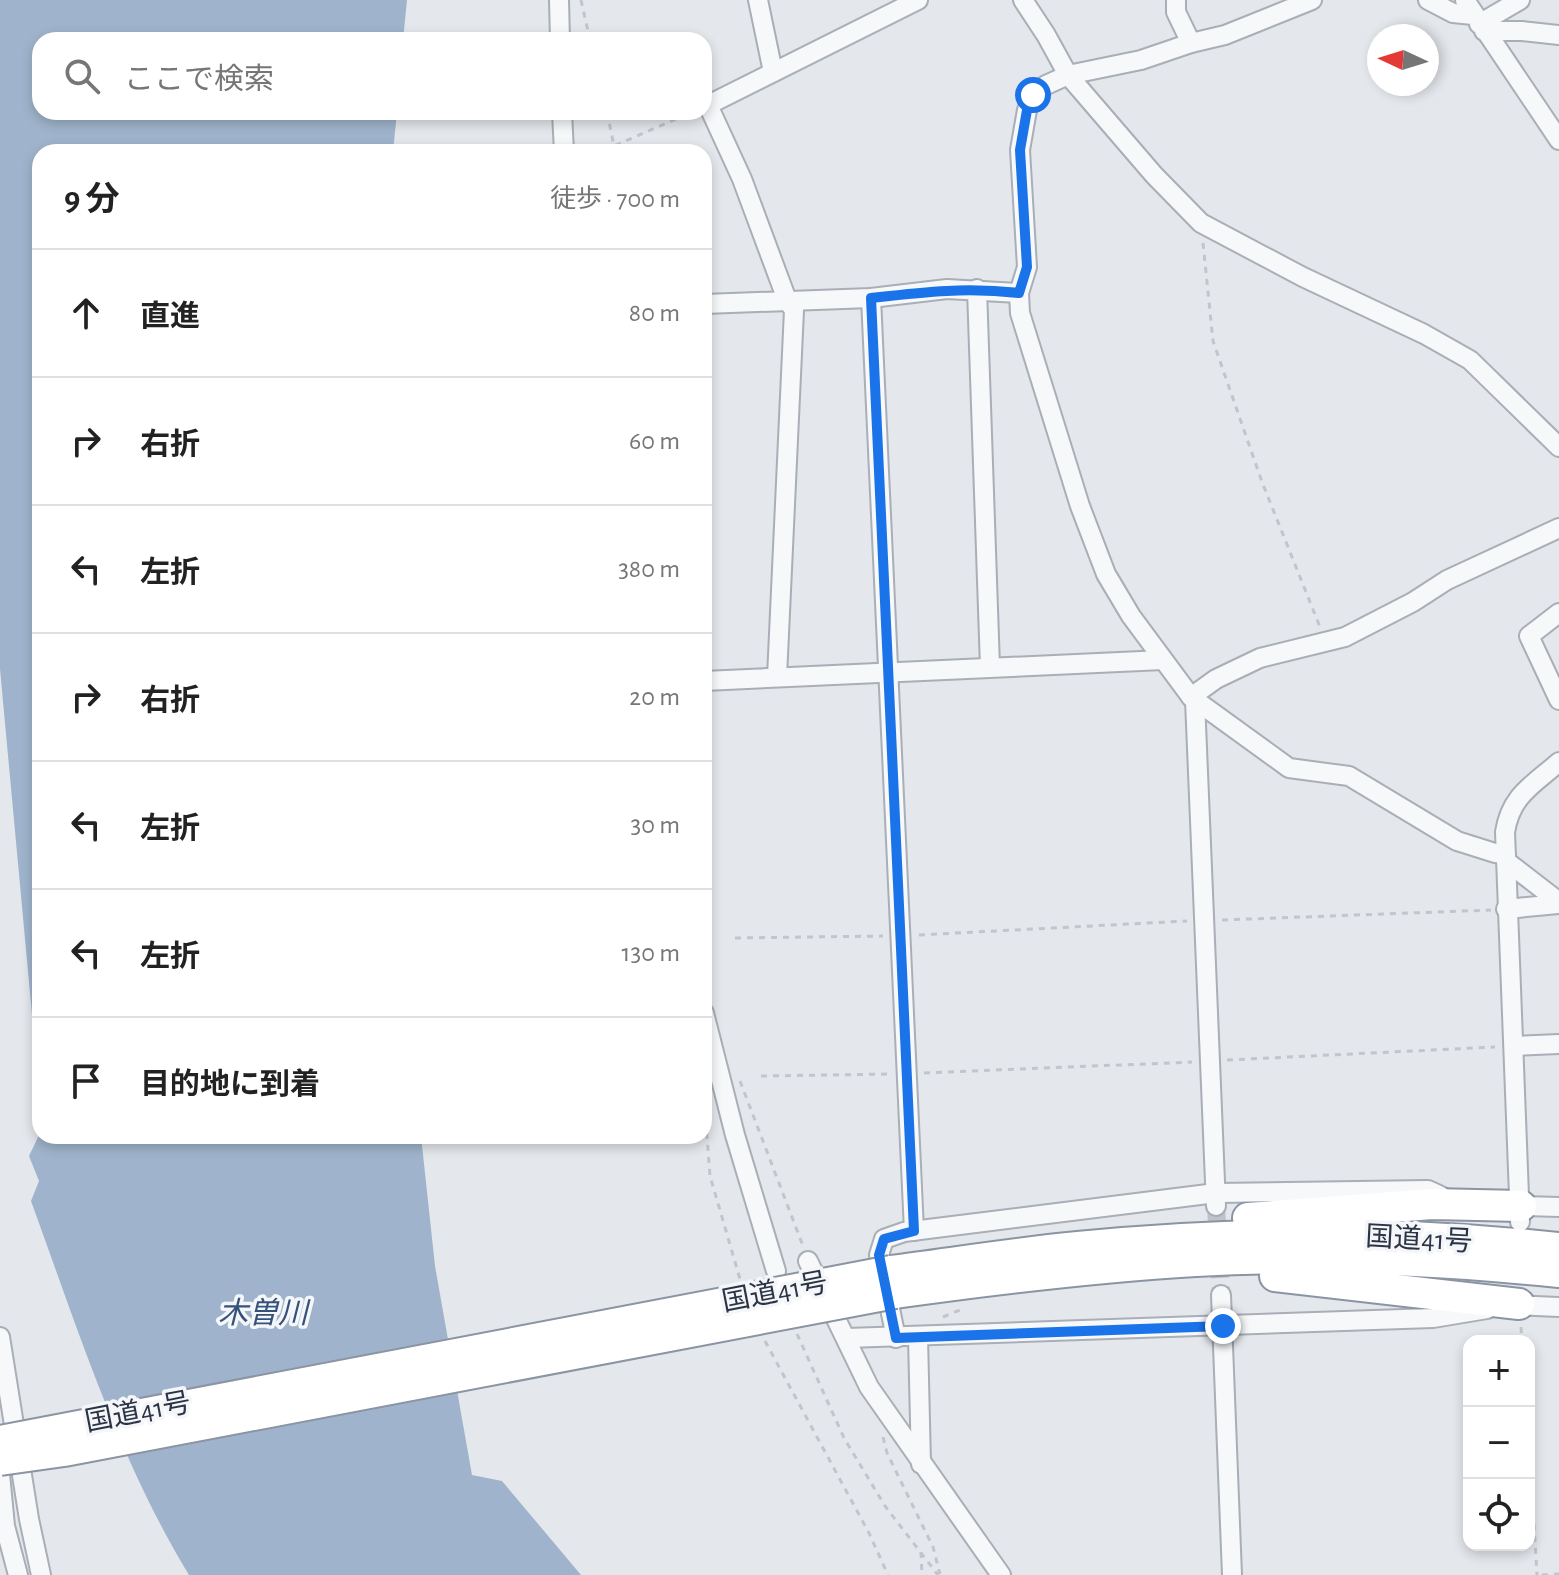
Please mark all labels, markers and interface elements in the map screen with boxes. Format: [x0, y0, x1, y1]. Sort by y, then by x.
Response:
north arrow [1367, 24, 1439, 96]
search box [32, 32, 712, 120]
icon: search [60, 54, 104, 98]
text: ここで検索 [124, 65, 274, 95]
route start [1015, 77, 1051, 113]
text: 9 分 [64, 183, 120, 217]
text: 徒歩 · 700 m [550, 186, 680, 212]
icon: ahead [64, 291, 108, 335]
text: 80 m [629, 300, 680, 326]
text: 直進 [140, 302, 200, 332]
icon: right [64, 419, 108, 463]
text: 60 m [629, 428, 680, 454]
text: 右折 [140, 430, 200, 460]
icon: left [64, 547, 108, 591]
text: 380 m [618, 556, 680, 582]
text: 左折 [140, 558, 200, 588]
icon: right [64, 675, 108, 719]
text: 20 m [629, 684, 680, 710]
text: 右折 [140, 686, 200, 716]
icon: left [64, 803, 108, 847]
text: 30 m [630, 812, 680, 838]
text: 左折 [140, 814, 200, 844]
icon: left [64, 931, 108, 975]
text: 130 m [622, 940, 680, 966]
text: 左折 [140, 942, 200, 972]
icon: arrive [64, 1059, 108, 1103]
text: 目的地に到着 [140, 1070, 320, 1100]
street label: 国道41号 [1365, 1221, 1473, 1257]
street label: 国道41号 [719, 1267, 830, 1317]
water label: 木曽川 [218, 1297, 311, 1329]
route end [1205, 1308, 1241, 1344]
map controls [1463, 1335, 1535, 1551]
button: + [1463, 1335, 1535, 1407]
street label: 国道41号 [82, 1387, 193, 1437]
button: − [1463, 1407, 1535, 1479]
button: locate [1463, 1479, 1535, 1551]

